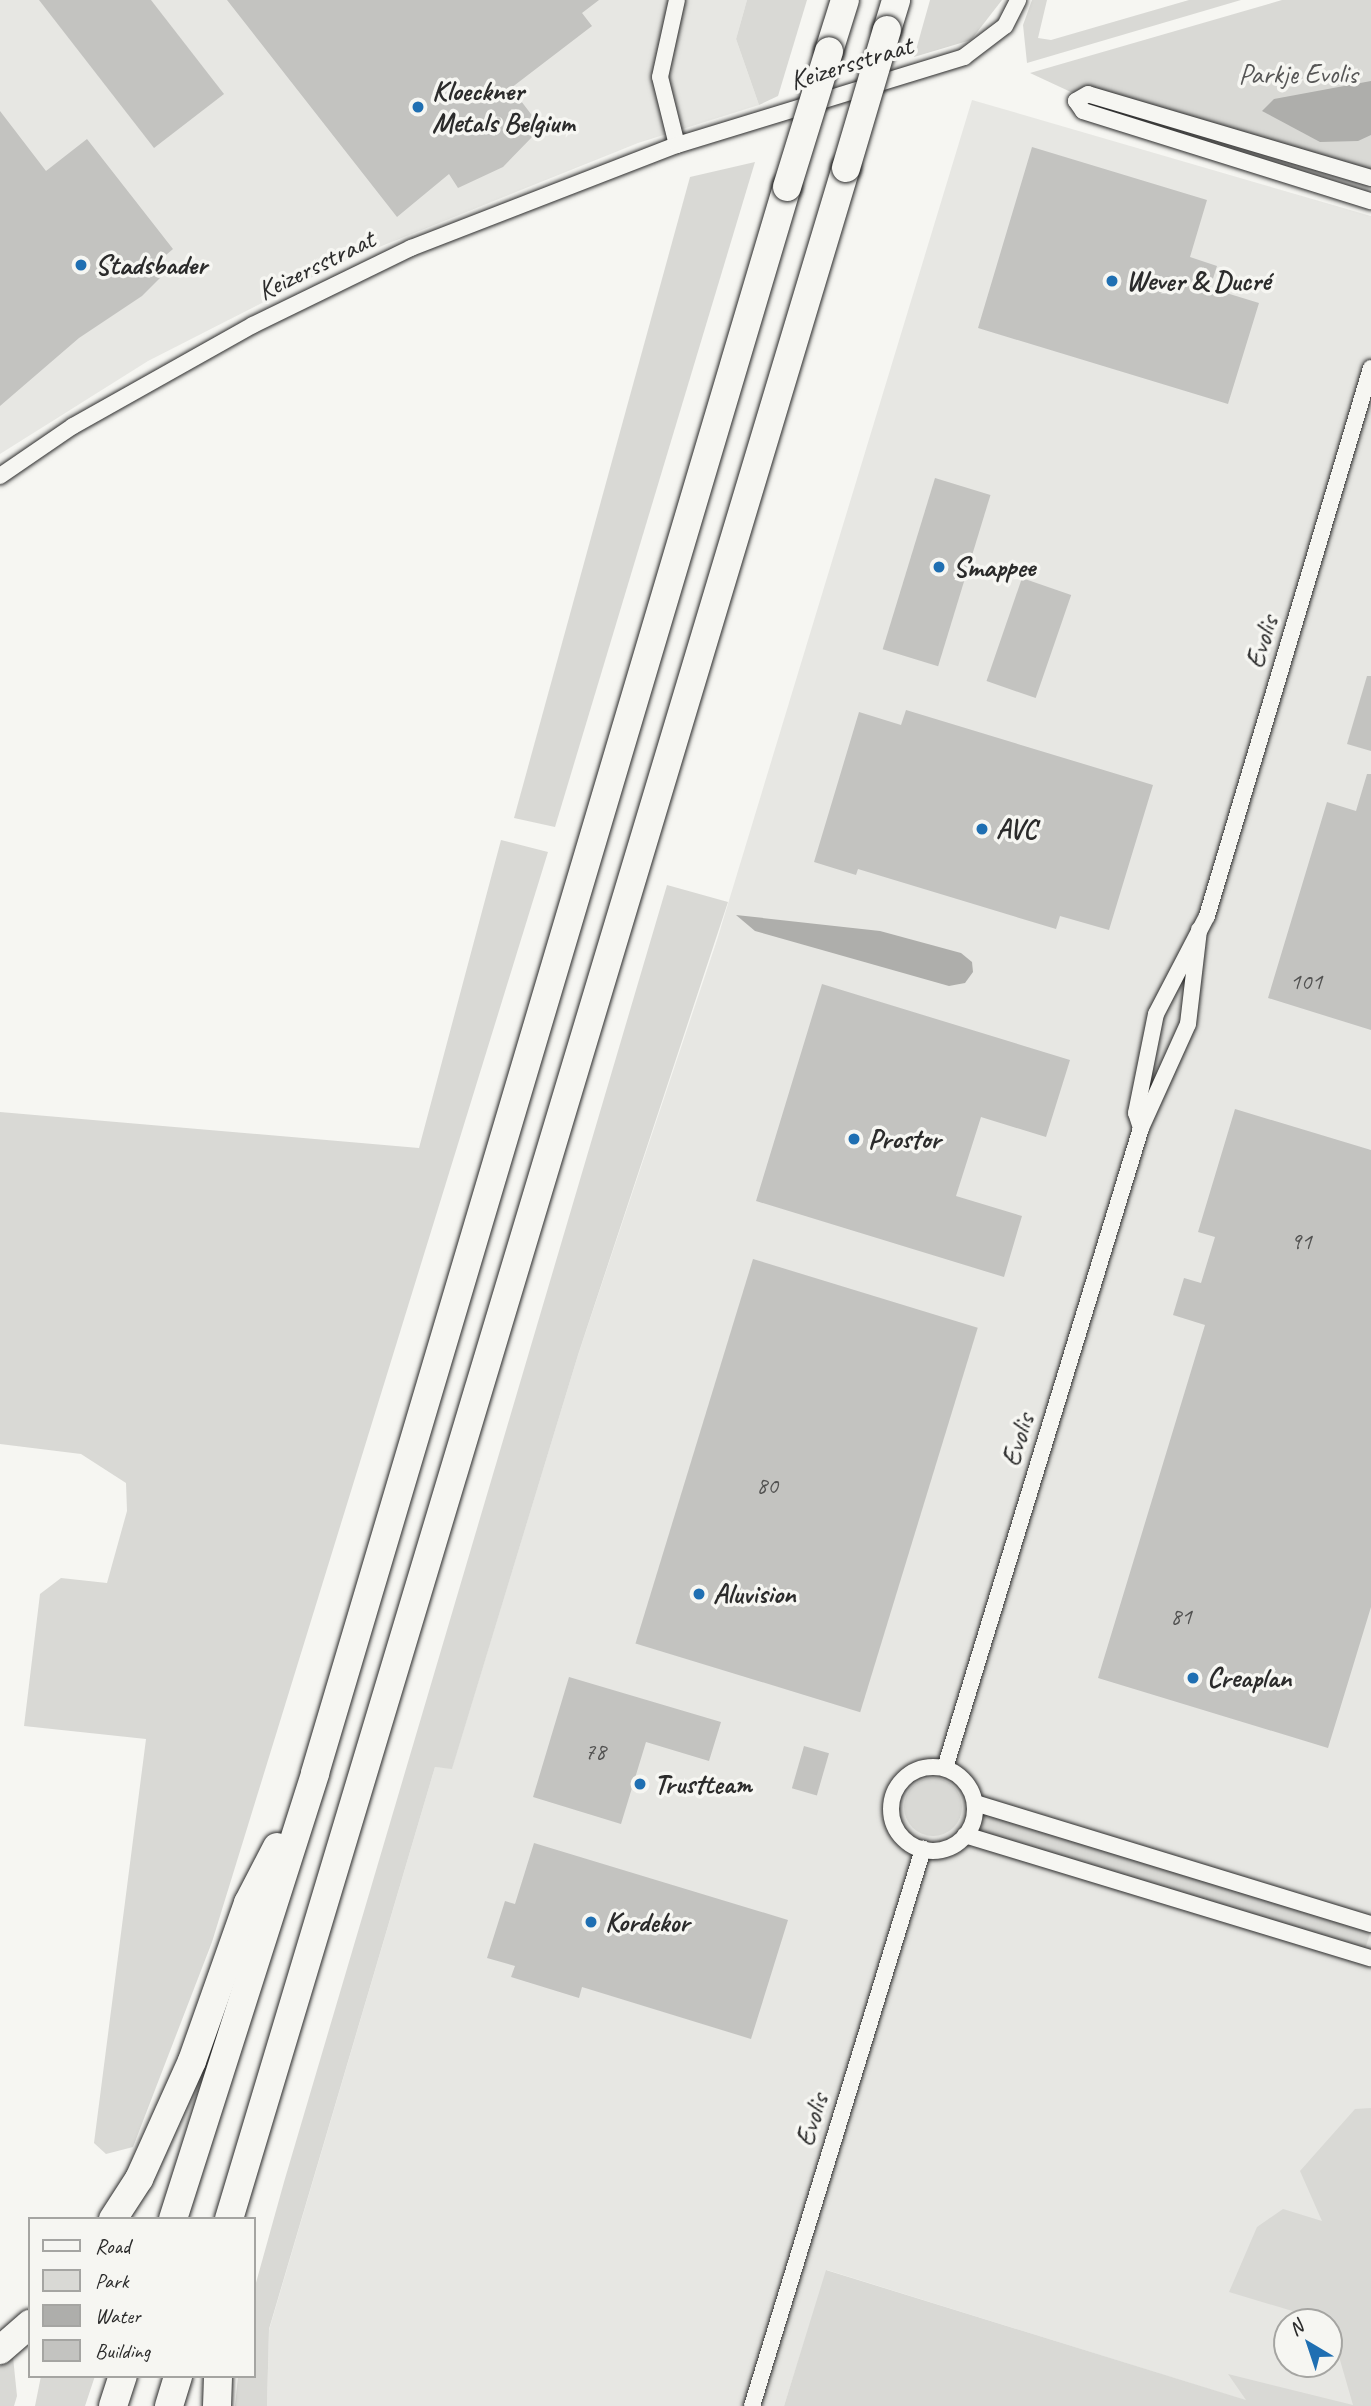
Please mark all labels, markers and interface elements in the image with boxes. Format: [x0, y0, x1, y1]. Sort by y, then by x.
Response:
street label: Keizersstraat [786, 28, 916, 98]
park label: Parkje Evolis [1238, 57, 1358, 91]
place label: Kloeckner Metals Belgium [432, 74, 575, 140]
marker: Kloeckner Metals Belgium [410, 99, 426, 115]
street label: Keizersstraat [252, 222, 380, 308]
place label: Stadsbader [95, 248, 207, 282]
marker: Stadsbader [73, 257, 89, 273]
place label: Wever & Ducré [1126, 264, 1270, 298]
marker: Wever & Ducré [1104, 273, 1120, 289]
place label: Smappee [953, 550, 1035, 584]
marker: Smappee [931, 559, 947, 575]
street label: Evolis [1238, 612, 1286, 672]
place label: AVC [996, 812, 1037, 846]
marker: AVC [974, 821, 990, 837]
house number: 101 [1290, 968, 1322, 996]
place label: Prostor [868, 1122, 941, 1156]
marker: Prostor [846, 1131, 862, 1147]
house number: 91 [1290, 1228, 1312, 1256]
street label: Evolis [994, 1410, 1042, 1470]
house number: 80 [756, 1472, 778, 1500]
place label: Aluvision [713, 1577, 796, 1611]
marker: Aluvision [691, 1586, 707, 1602]
house number: 81 [1170, 1603, 1192, 1631]
place label: Creaplan [1207, 1661, 1291, 1695]
marker: Creaplan [1185, 1670, 1201, 1686]
house number: 78 [584, 1738, 606, 1766]
place label: Trustteam [654, 1767, 752, 1801]
marker: Trustteam [632, 1776, 648, 1792]
place label: Kordekor [605, 1905, 689, 1939]
marker: Kordekor [583, 1914, 599, 1930]
street label: Evolis [788, 2090, 836, 2150]
legend [28, 2217, 256, 2378]
text: Road [95, 2233, 130, 2259]
text: Park [95, 2268, 128, 2294]
text: Water [95, 2303, 141, 2329]
north arrow [1273, 2308, 1343, 2378]
text: N [1284, 2315, 1308, 2341]
text: Building [95, 2338, 150, 2364]

